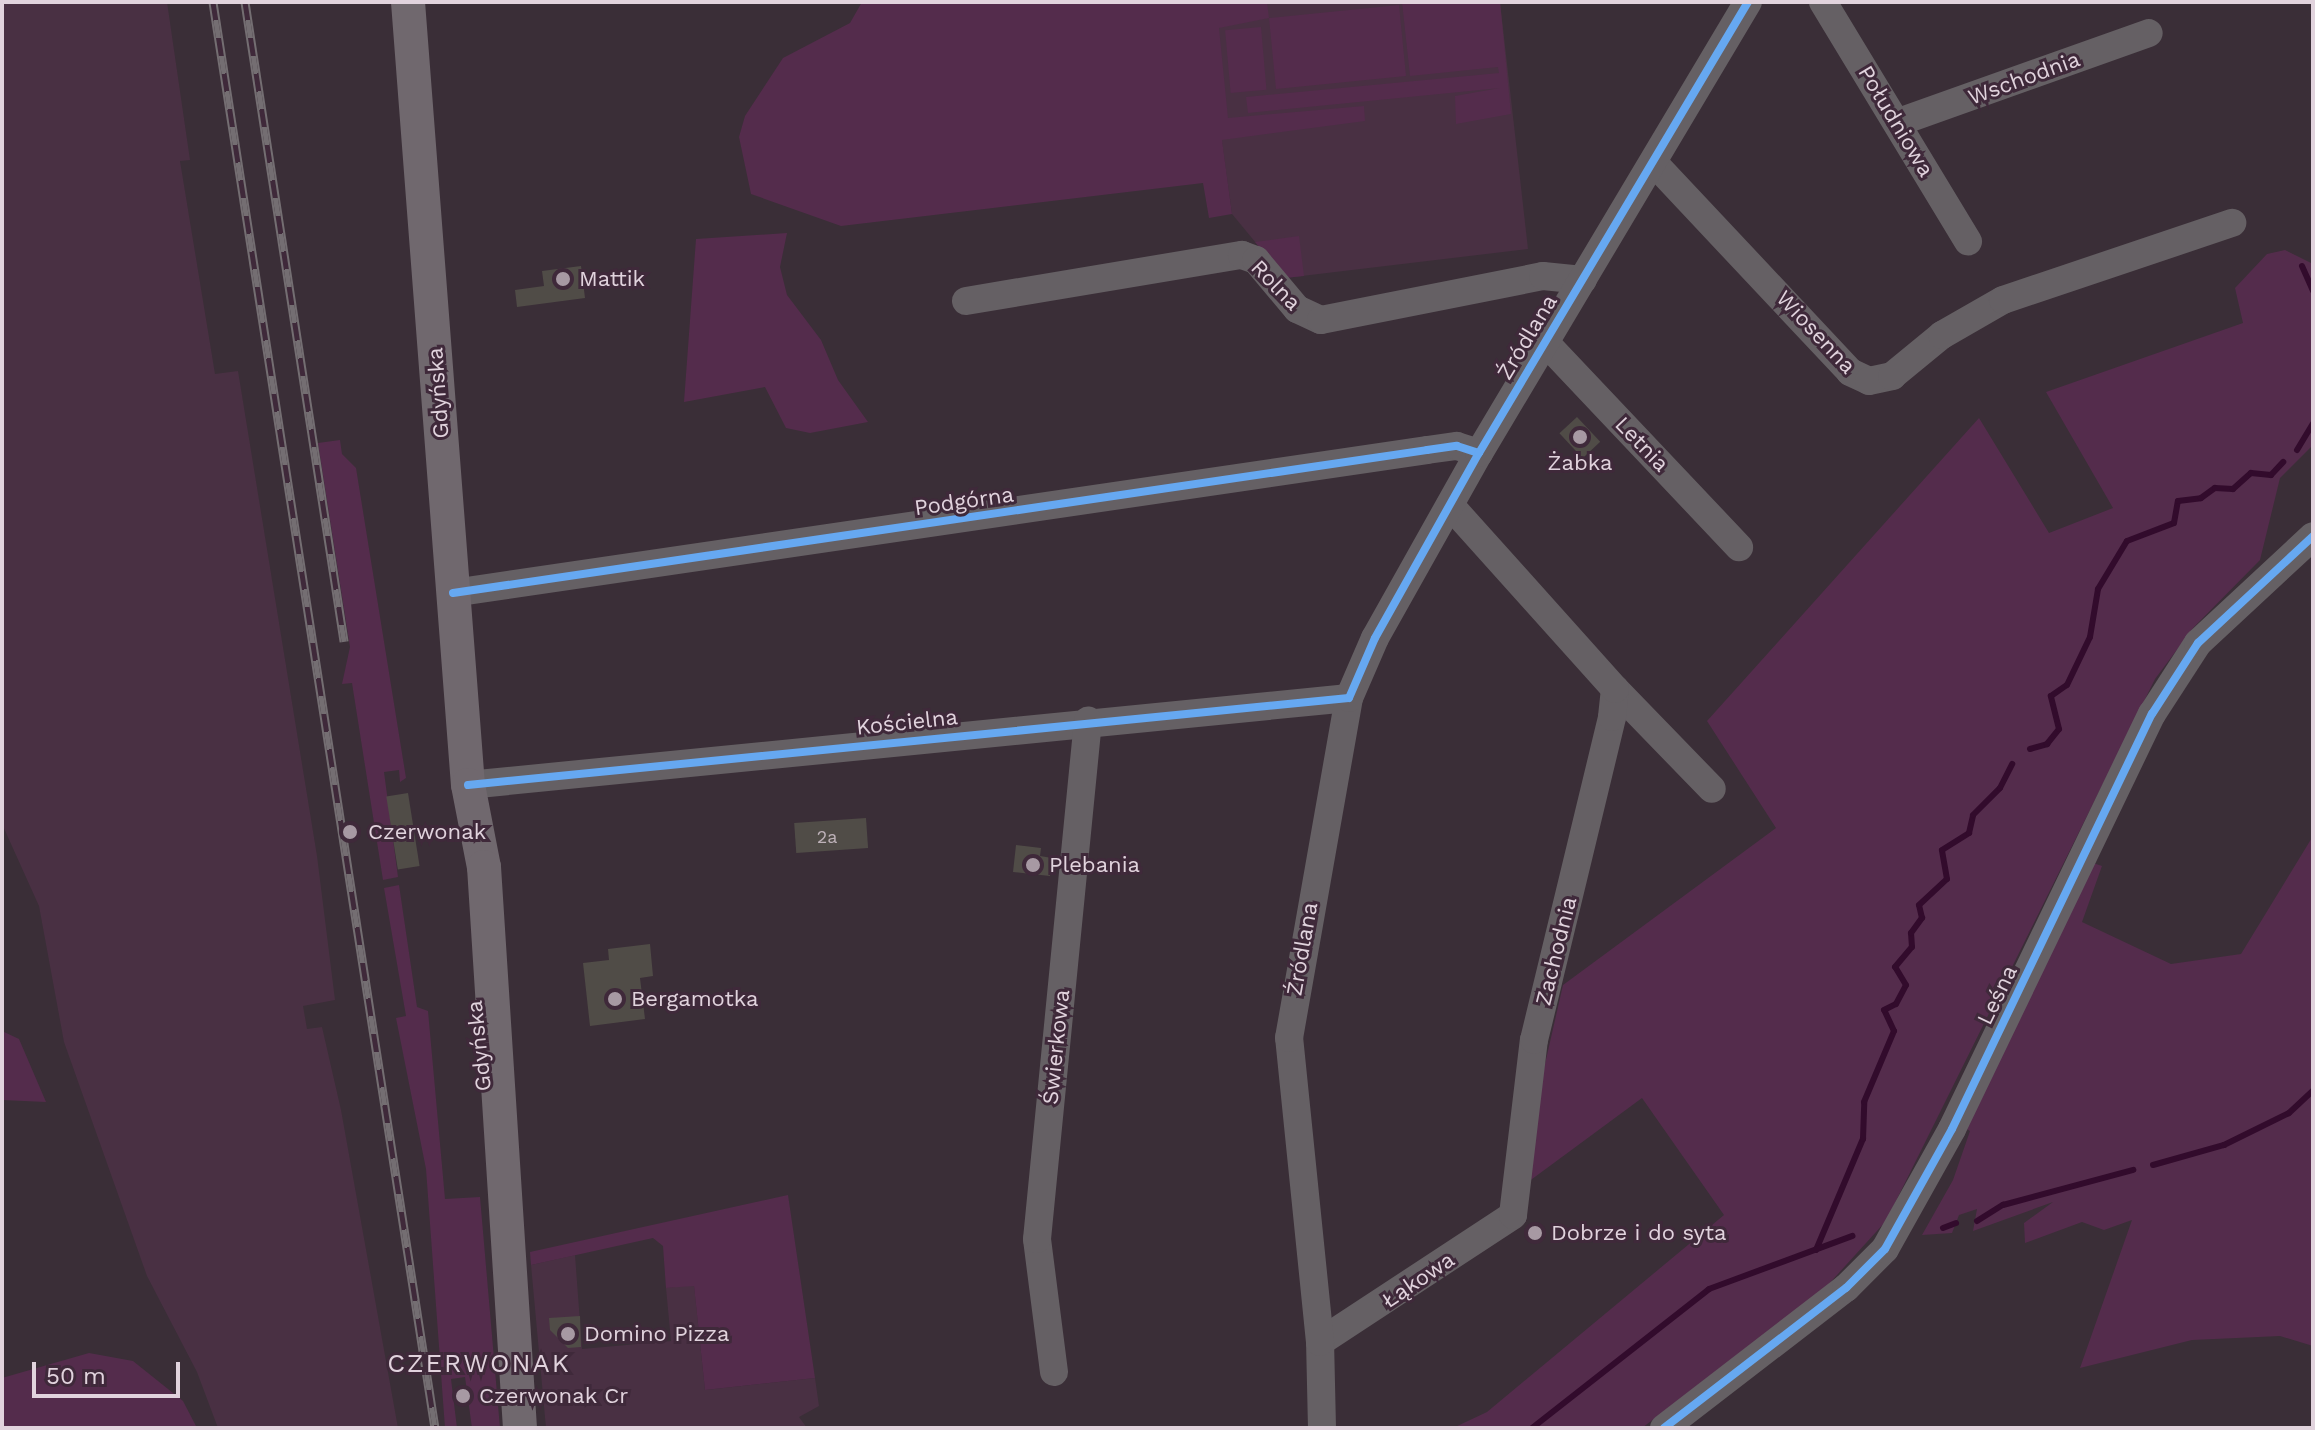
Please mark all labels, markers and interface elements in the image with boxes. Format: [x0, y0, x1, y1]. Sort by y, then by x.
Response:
street label: Wschodnia [1965, 46, 2083, 110]
street label: Południowa [1853, 61, 1939, 181]
street label: Rolna [1246, 254, 1306, 316]
place label: Mattik [579, 266, 645, 292]
marker: Mattik [554, 270, 572, 288]
street label: Wiosenna [1771, 285, 1861, 379]
street label: Źródlana [1491, 290, 1563, 384]
street label: Gdyńska [422, 347, 454, 439]
street label: Letnia [1609, 411, 1675, 477]
marker: Żabka [1571, 428, 1589, 446]
place label: Żabka [1548, 450, 1612, 476]
street label: Podgórna [913, 481, 1015, 521]
street label: Kościelna [855, 704, 959, 740]
place label: Czerwonak [368, 819, 486, 845]
marker: Czerwonak [339, 821, 361, 843]
house number: 2a [817, 826, 837, 848]
place label: Plebania [1049, 852, 1140, 878]
marker: Plebania [1024, 856, 1042, 874]
street label: Zachodnia [1530, 894, 1582, 1008]
street label: Źródlana [1281, 900, 1323, 998]
street label: Leśna [1971, 961, 2023, 1029]
place label: Bergamotka [631, 986, 759, 1012]
street label: Świerkowa [1037, 988, 1075, 1106]
marker: Bergamotka [606, 990, 624, 1008]
street label: Gdyńska [461, 999, 497, 1093]
place label: Dobrze i do syta [1551, 1220, 1726, 1246]
marker: Dobrze i do syta [1526, 1224, 1544, 1242]
street label: Łąkowa [1377, 1246, 1459, 1314]
place label: Domino Pizza [584, 1321, 729, 1347]
marker: Domino Pizza [559, 1325, 577, 1343]
scale bar [36, 1346, 184, 1396]
district label: CZERWONAK [387, 1348, 571, 1380]
text: 50 m [46, 1362, 106, 1390]
place label: Czerwonak Cr [479, 1383, 629, 1409]
marker: Czerwonak Cr [454, 1387, 472, 1405]

